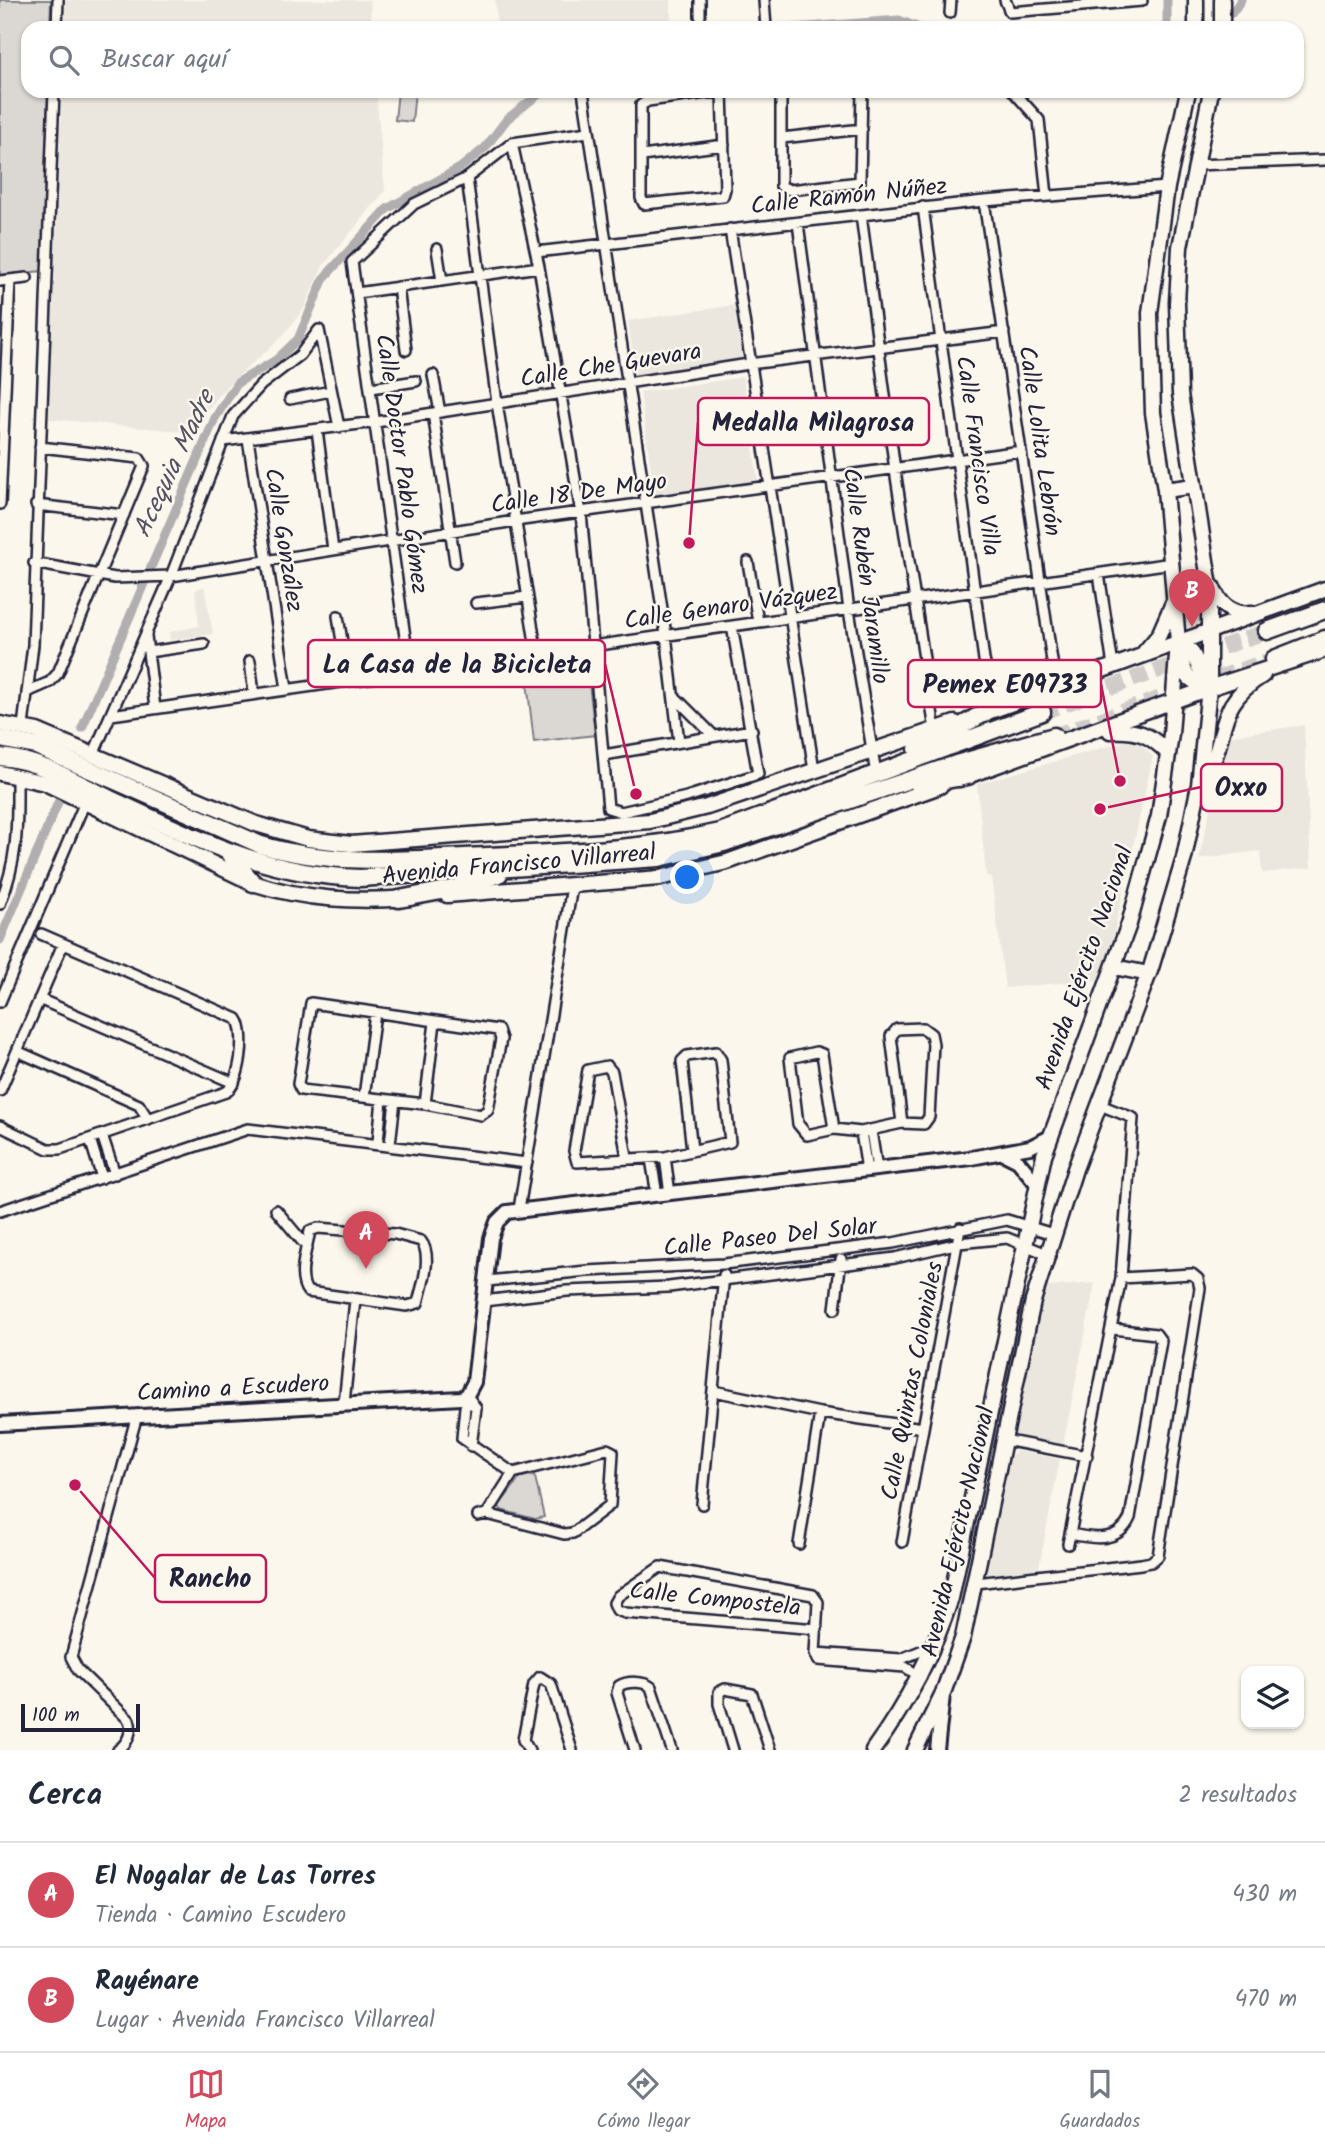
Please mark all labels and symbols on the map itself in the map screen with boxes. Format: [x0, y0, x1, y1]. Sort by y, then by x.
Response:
street label: Calle Ramón Núñez [749, 167, 949, 227]
street label: Calle Doctor Pablo Gómez [363, 332, 439, 596]
street label: Calle Che Guevara [518, 332, 704, 400]
street label: Calle Lolita Lebrón [1006, 343, 1072, 539]
street label: Calle Francisco Villa [944, 353, 1010, 559]
water label: Acequia Madre [122, 381, 229, 545]
callout: Medalla Milagrosa [698, 398, 929, 445]
text: Medalla Milagrosa [712, 403, 914, 445]
street label: Calle 18 De Mayo [488, 462, 670, 526]
street label: Calle González [252, 465, 314, 615]
street label: Calle Rubén Jaramillo [831, 465, 900, 687]
pin: B [1169, 569, 1215, 627]
street label: Calle Genaro Vázquez [622, 573, 840, 641]
callout: La Casa de la Bicicleta [308, 640, 605, 687]
text: La Casa de la Bicicleta [323, 645, 591, 687]
callout: Pemex E09733 [908, 660, 1101, 707]
text: Pemex E09733 [923, 665, 1087, 707]
callout: Oxxo [1201, 764, 1282, 811]
text: Oxxo [1215, 768, 1267, 810]
street label: Avenida Francisco Villarreal [381, 834, 658, 896]
street label: Avenida Ejército Nacional [1025, 840, 1145, 1096]
your location [670, 860, 704, 894]
street label: Calle Paseo Del Solar [661, 1207, 881, 1269]
pin: A [343, 1211, 389, 1269]
street label: Calle Quintas Coloniales [871, 1258, 955, 1504]
street label: Camino a Escudero [136, 1364, 330, 1414]
street label: Avenida Ejército Nacional [911, 1403, 1007, 1661]
callout: Rancho [155, 1555, 266, 1602]
text: Rancho [169, 1559, 251, 1601]
street label: Calle Compostela [627, 1572, 803, 1628]
scale bar [21, 1701, 140, 1733]

